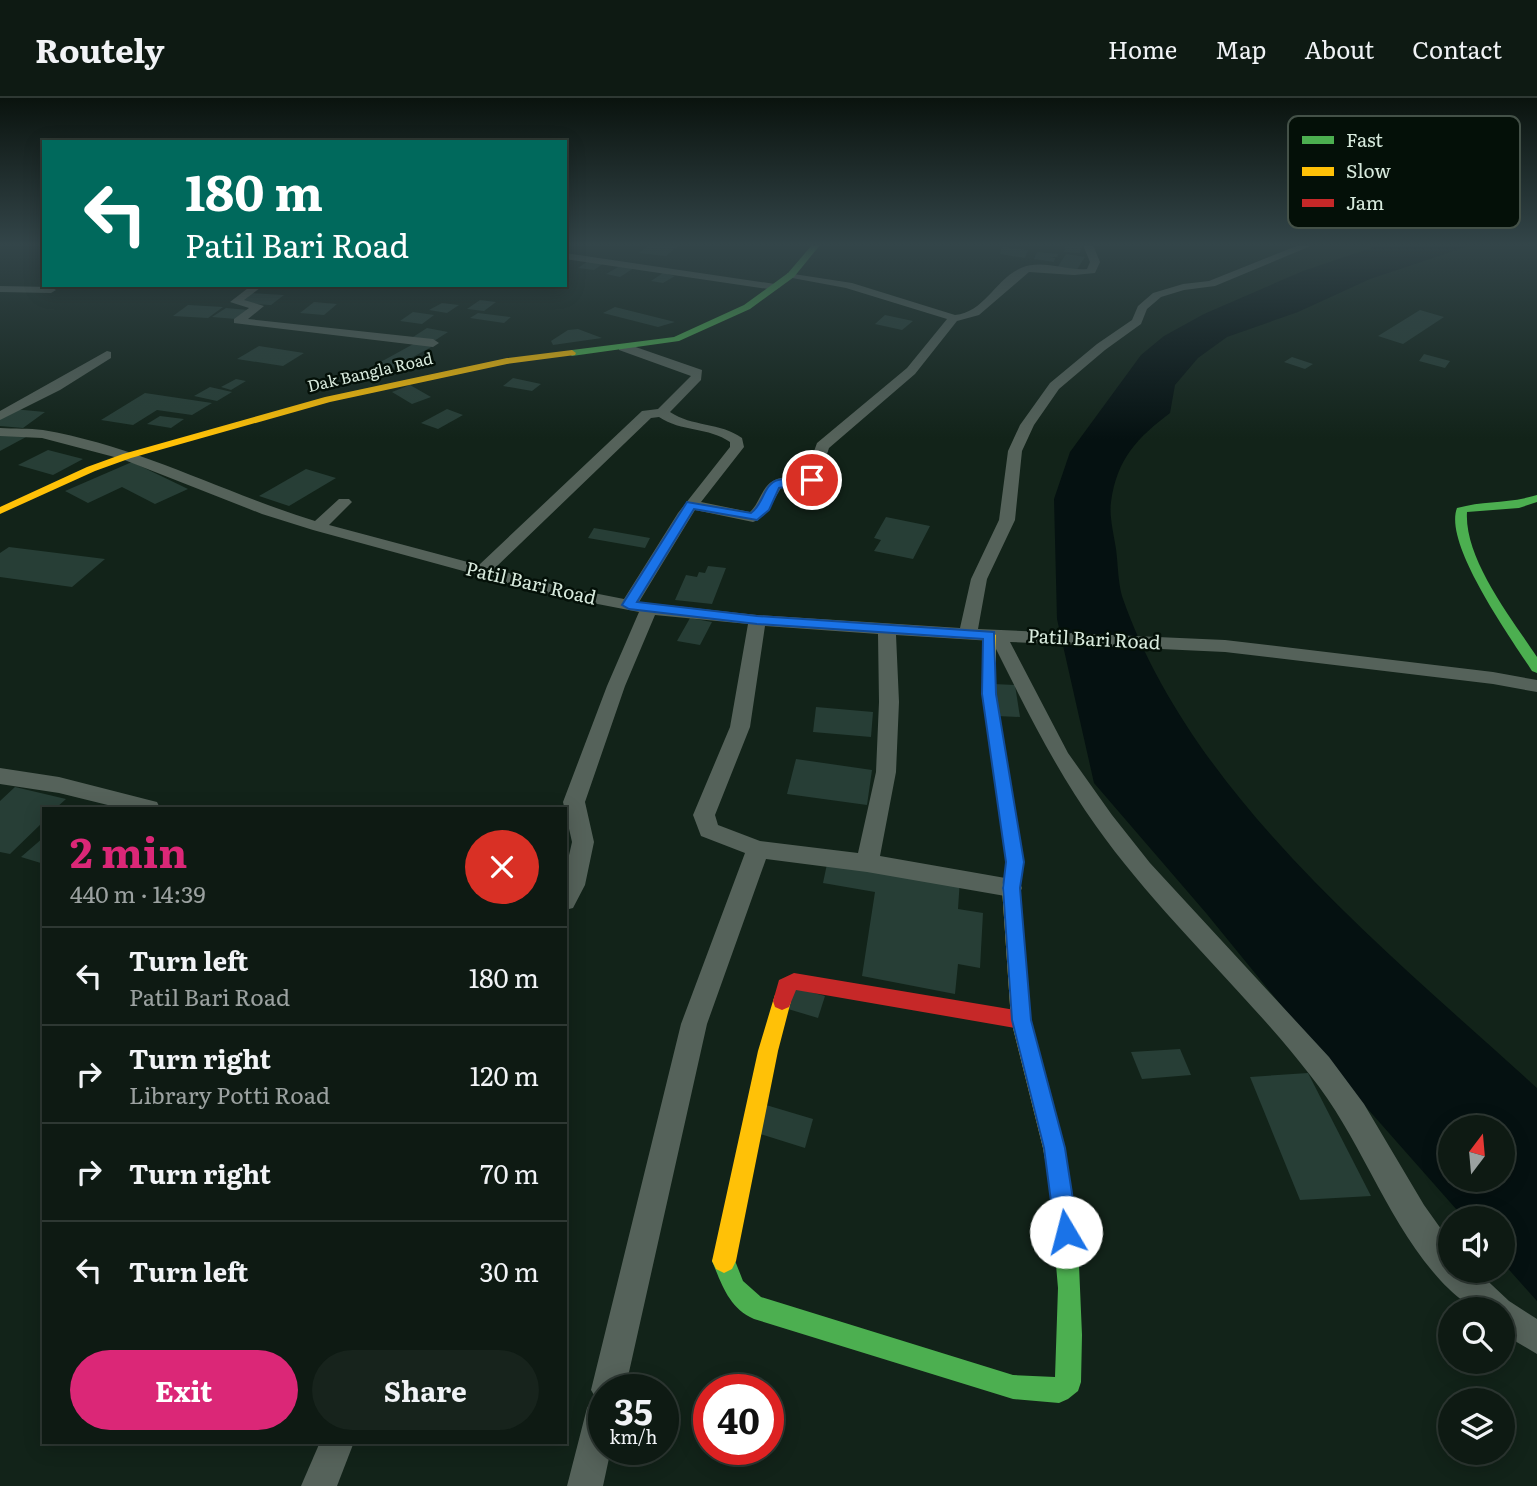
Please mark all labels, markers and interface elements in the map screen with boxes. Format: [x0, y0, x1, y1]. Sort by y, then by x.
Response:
text: Routely [35, 24, 164, 73]
text: Home [1108, 31, 1177, 66]
text: Map [1215, 31, 1266, 66]
text: About [1304, 31, 1374, 66]
text: Contact [1412, 31, 1502, 66]
legend [1288, 116, 1520, 228]
text: Fast [1346, 125, 1383, 153]
text: 180 m [185, 153, 323, 226]
text: Slow [1346, 156, 1391, 184]
icon: left [70, 168, 161, 259]
text: Jam [1346, 188, 1384, 216]
text: Patil Bari Road [185, 220, 409, 268]
street label: Dak Bangla Road [305, 345, 435, 397]
pin [782, 450, 842, 510]
icon: arrive [793, 461, 831, 499]
street label: Patil Bari Road [463, 553, 600, 611]
street label: Patil Bari Road [1027, 621, 1162, 655]
text: 2 min [70, 819, 187, 881]
button: close [465, 830, 539, 904]
text: 440 m · 14:39 [70, 876, 205, 910]
text: Turn left [129, 940, 248, 979]
icon: left [70, 957, 108, 995]
text: 180 m [469, 957, 539, 996]
text: Patil Bari Road [129, 979, 290, 1013]
text: Turn right [129, 1038, 271, 1077]
icon: right [70, 1055, 108, 1093]
text: 120 m [470, 1055, 539, 1094]
text: Library Potti Road [129, 1077, 330, 1111]
north arrow [1438, 1115, 1516, 1192]
map controls [1438, 1115, 1515, 1465]
icon: right [70, 1153, 108, 1191]
text: Turn right [129, 1153, 271, 1192]
text: 70 m [480, 1153, 539, 1192]
position arrow [1029, 1195, 1103, 1269]
button: sound [1438, 1206, 1515, 1283]
icon: left [70, 1251, 108, 1289]
text: Turn left [129, 1251, 248, 1290]
text: 30 m [479, 1251, 539, 1290]
button: search [1438, 1297, 1515, 1374]
button: Exit [70, 1350, 298, 1430]
button: Share [312, 1350, 539, 1430]
speed limit sign: 40 [693, 1374, 784, 1465]
text: 35 [614, 1384, 653, 1436]
button: layers [1438, 1388, 1515, 1465]
text: km/h [610, 1423, 657, 1450]

